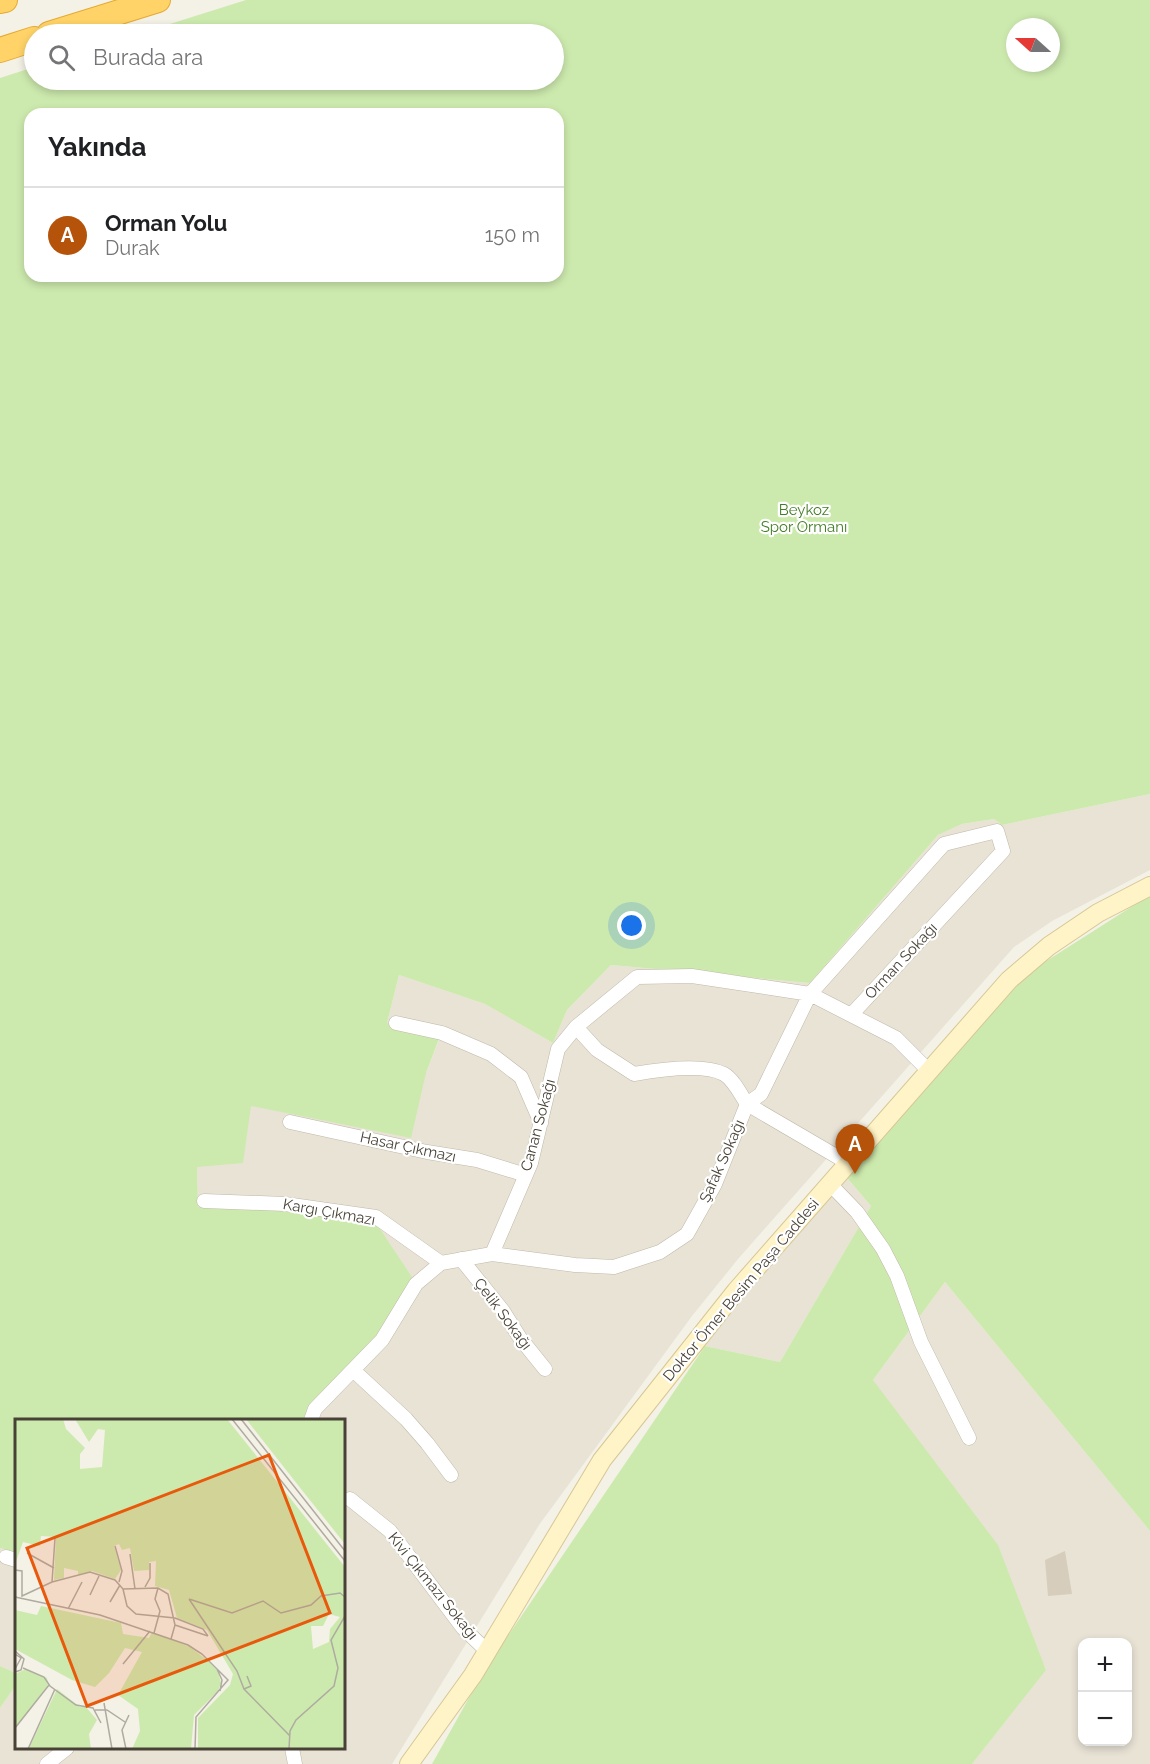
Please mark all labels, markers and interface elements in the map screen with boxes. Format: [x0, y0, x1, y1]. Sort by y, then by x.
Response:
north arrow [1006, 18, 1060, 72]
search box [24, 24, 564, 90]
icon: search [45, 41, 78, 74]
text: Burada ara [93, 44, 203, 70]
text: Yakında [48, 132, 146, 162]
text: Orman Yolu [105, 210, 227, 236]
text: A [61, 223, 74, 247]
text: 150 m [485, 223, 540, 247]
text: Durak [105, 236, 160, 260]
park label: Beykoz Spor Ormanı [761, 501, 847, 536]
your location [617, 911, 646, 940]
street label: Orman Sokağı [861, 919, 941, 1003]
street label: Canan Sokağı [517, 1077, 559, 1173]
street label: Şafak Sokağı [696, 1117, 748, 1205]
pin: A [836, 1124, 874, 1174]
street label: Hasar Çıkmazı [358, 1128, 458, 1166]
street label: Doktor Ömer Besim Paşa Caddesi [659, 1194, 823, 1385]
street label: Kargı Çıkmazı [281, 1195, 377, 1229]
street label: Çelik Sokağı [470, 1275, 536, 1353]
inset map [15, 1419, 345, 1749]
street label: Kivi Çıkmazı Sokağı [384, 1529, 482, 1643]
map controls [1078, 1638, 1132, 1746]
button: + [1078, 1638, 1132, 1692]
button: − [1078, 1692, 1132, 1746]

